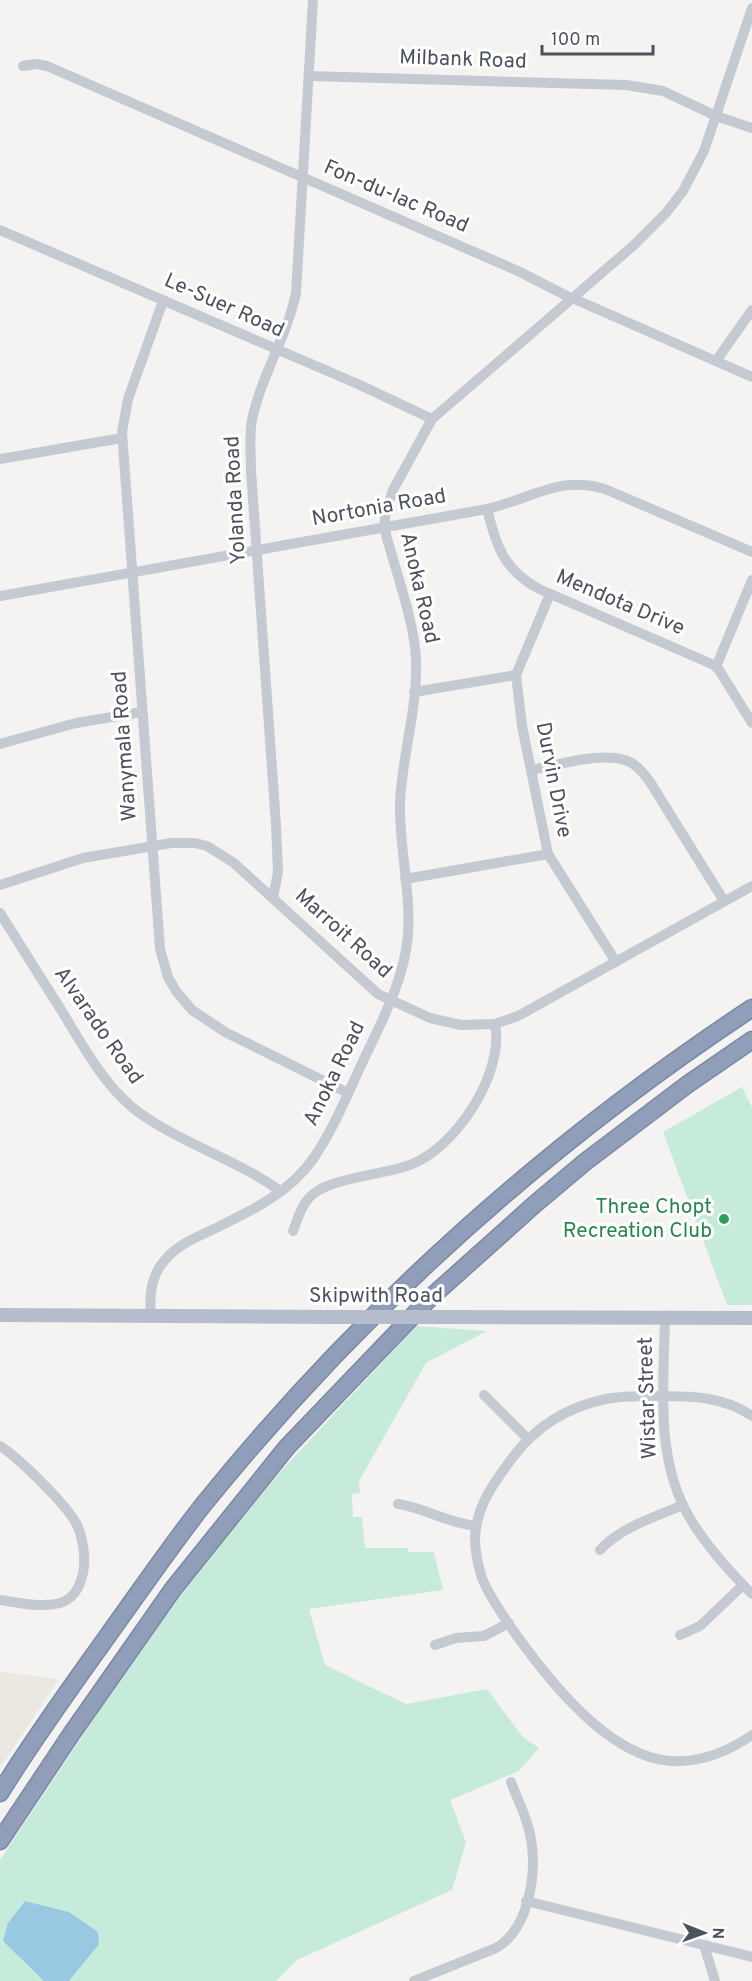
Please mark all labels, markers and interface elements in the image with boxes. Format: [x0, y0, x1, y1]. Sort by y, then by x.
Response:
scale bar [542, 18, 653, 56]
text: 100 m [551, 29, 600, 52]
street label: Milbank Road [399, 44, 527, 76]
street label: Fon-du-lac Road [319, 154, 473, 240]
street label: Le-Suer Road [160, 267, 288, 345]
street label: Yolanda Road [219, 435, 253, 565]
street label: Nortonia Road [310, 483, 448, 533]
street label: Anoka Road [393, 530, 445, 646]
street label: Mendota Drive [552, 564, 688, 642]
street label: Wanymala Road [106, 670, 144, 822]
street label: Durvin Drive [529, 720, 577, 840]
street label: Marroit Road [289, 883, 397, 985]
street label: Alvarado Road [47, 962, 149, 1090]
street label: Anoka Road [298, 1017, 372, 1131]
place label: Three Chopt Recreation Club [563, 1194, 712, 1245]
marker: Three Chopt Recreation Club [717, 1212, 731, 1226]
street label: Skipwith Road [309, 1283, 443, 1310]
street label: Wistar Street [632, 1336, 664, 1460]
north arrow [674, 1903, 734, 1963]
text: N [707, 1927, 727, 1939]

